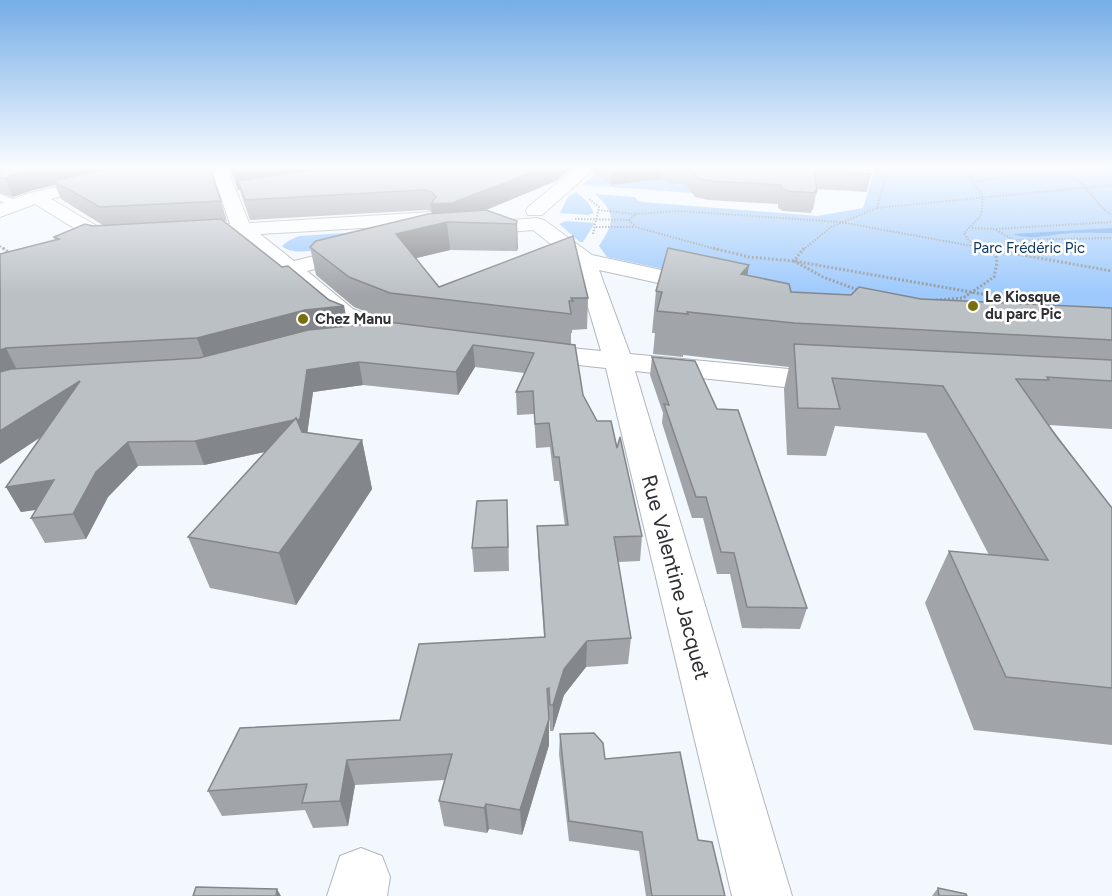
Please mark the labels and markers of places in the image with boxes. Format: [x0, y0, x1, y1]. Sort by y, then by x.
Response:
place label: Le Kiosque du parc Pic [985, 288, 1062, 323]
marker: Le Kiosque du parc Pic [966, 299, 980, 313]
place label: Chez Manu [315, 310, 391, 328]
marker: Chez Manu [296, 312, 310, 326]

